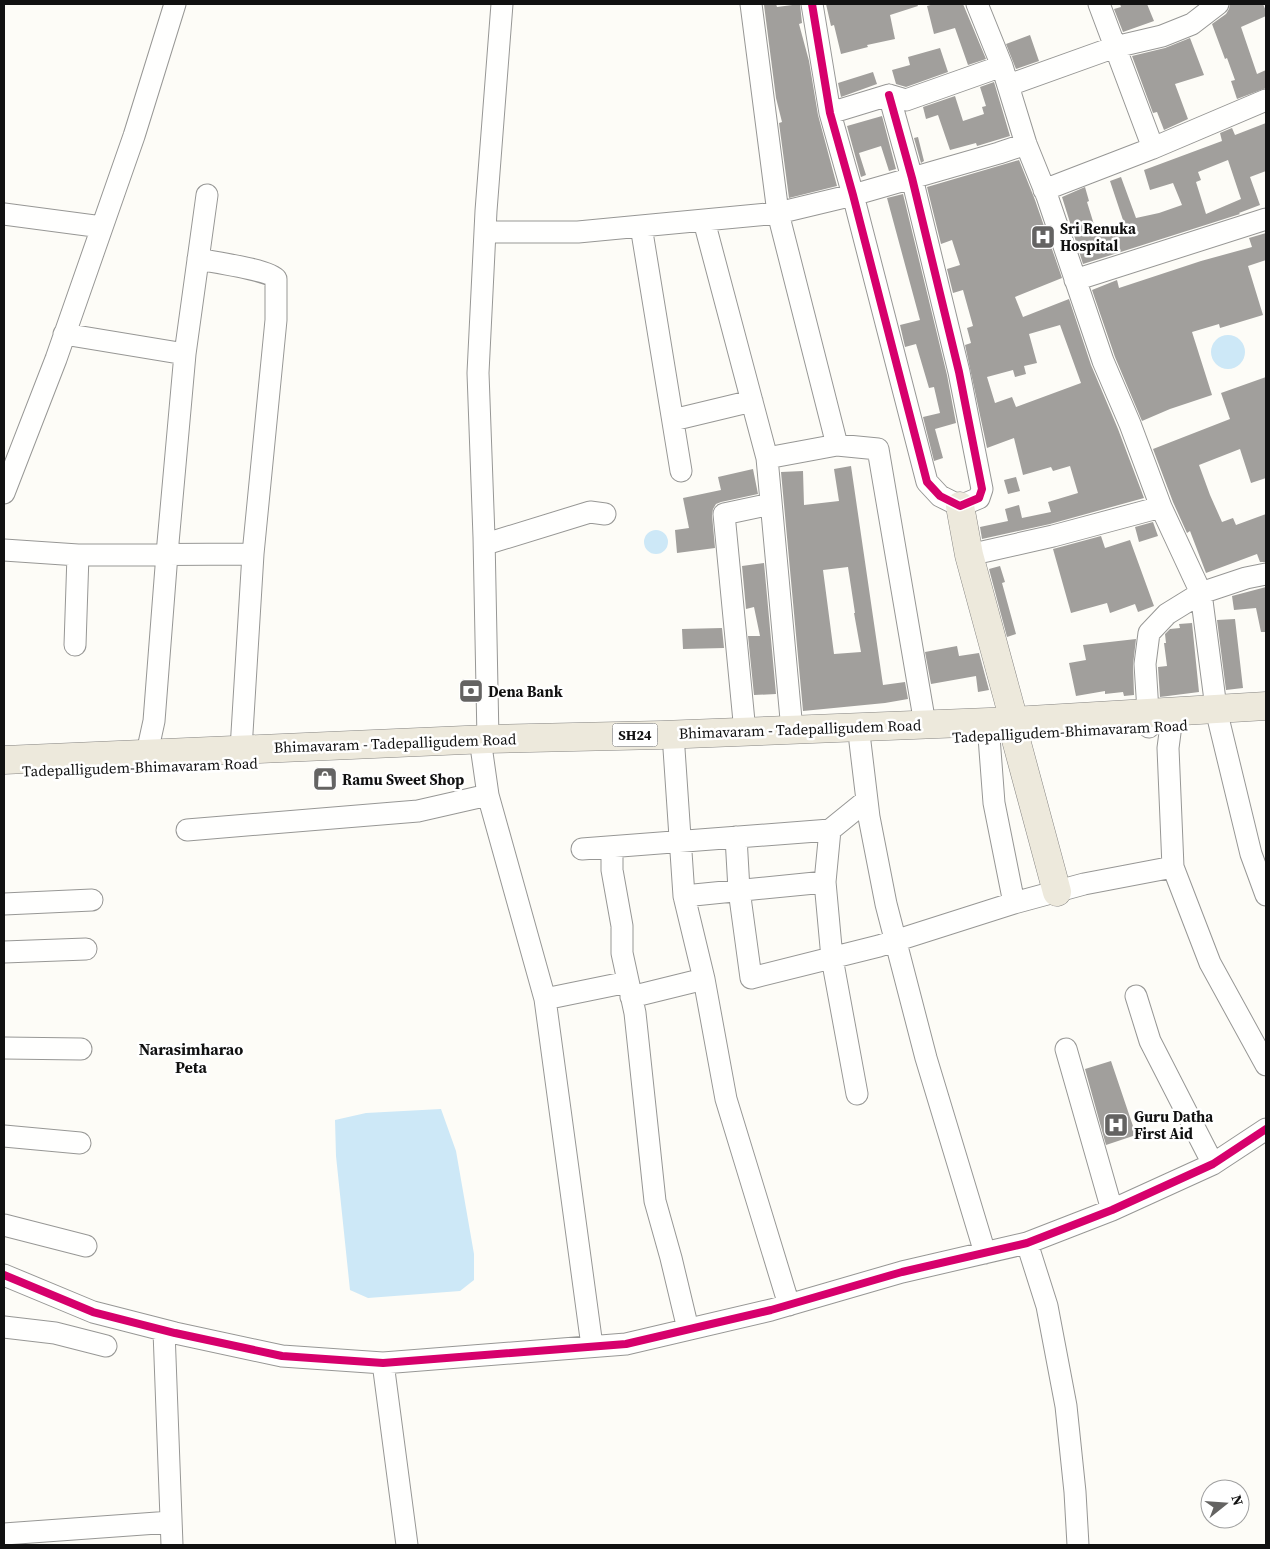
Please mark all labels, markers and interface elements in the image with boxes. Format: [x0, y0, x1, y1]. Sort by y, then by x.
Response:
place label: Sri Renuka Hospital [1060, 218, 1137, 256]
hospital icon: Sri Renuka Hospital [1030, 224, 1056, 250]
bank icon: Dena Bank [458, 678, 484, 704]
place label: Dena Bank [488, 681, 563, 702]
street label: Bhimavaram - Tadepalligudem Road [678, 714, 922, 744]
street label: Tadepalligudem-Bhimavaram Road [952, 714, 1189, 748]
road number: SH24 [612, 724, 658, 746]
street label: Bhimavaram - Tadepalligudem Road [273, 728, 517, 758]
street label: Tadepalligudem-Bhimavaram Road [22, 752, 259, 782]
shop icon: Ramu Sweet Shop [312, 766, 338, 792]
place label: Ramu Sweet Shop [342, 769, 464, 790]
district label: Narasimharao Peta [139, 1038, 243, 1078]
place label: Guru Datha First Aid [1134, 1106, 1214, 1144]
hospital icon: Guru Datha First Aid [1103, 1112, 1129, 1138]
north arrow [1200, 1479, 1250, 1529]
text: N [1226, 1492, 1248, 1508]

